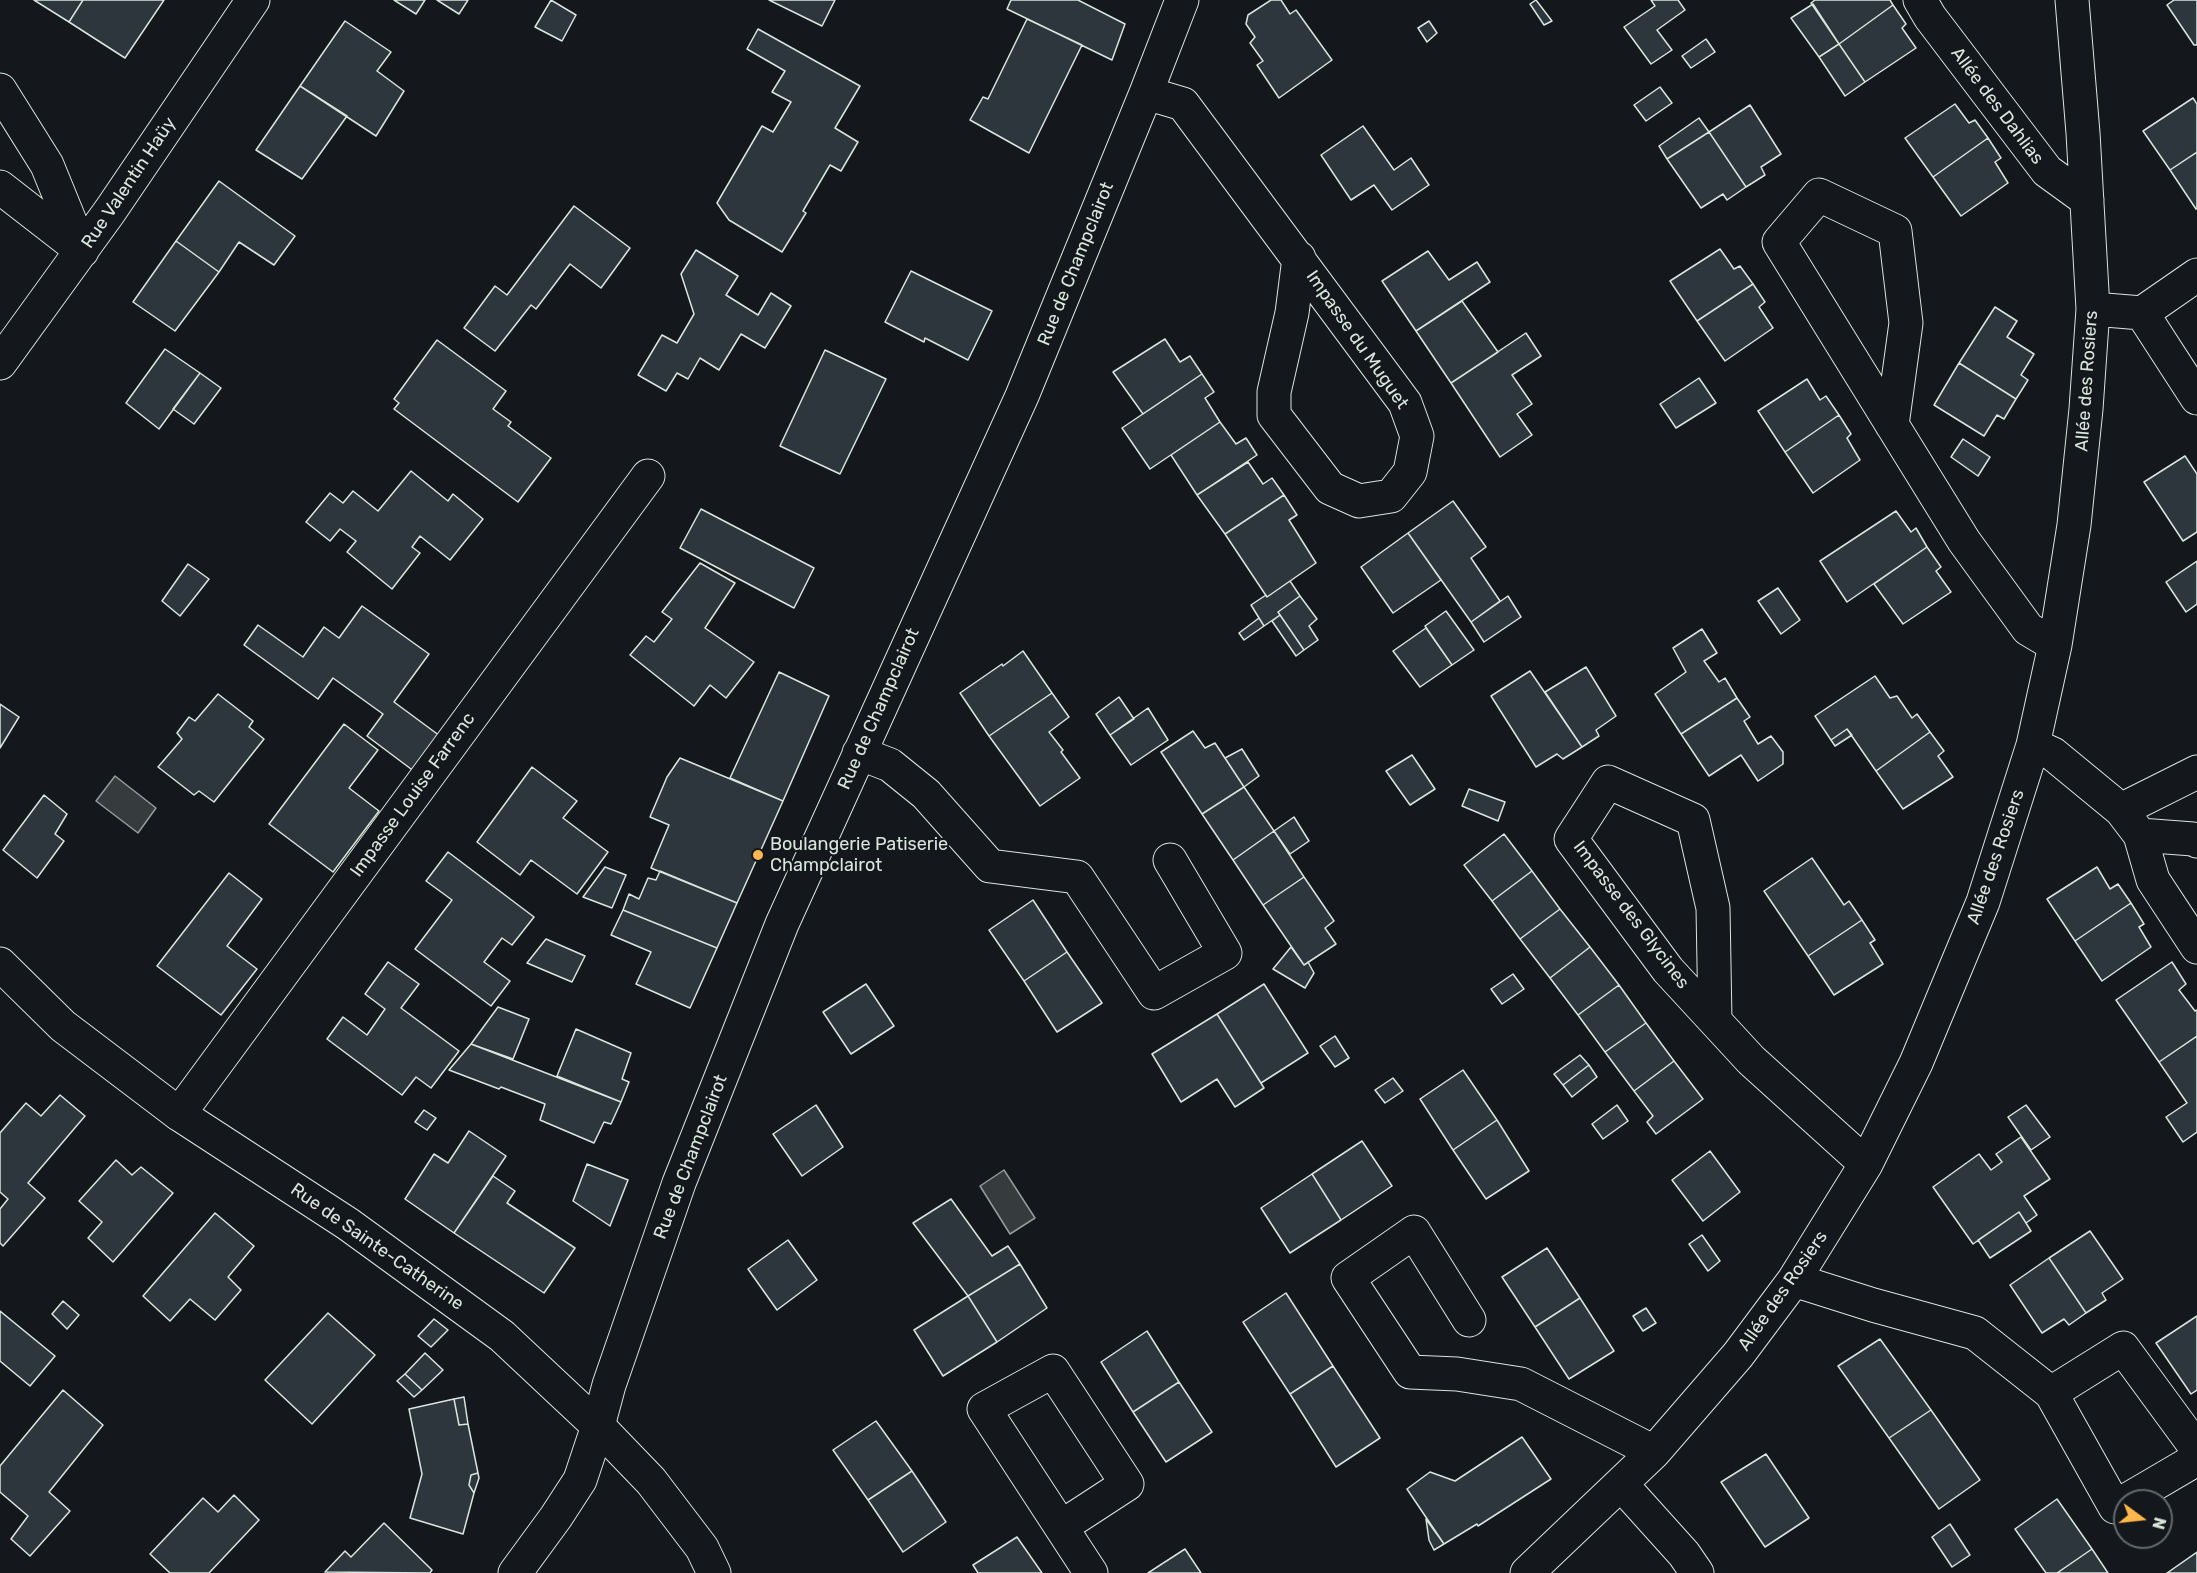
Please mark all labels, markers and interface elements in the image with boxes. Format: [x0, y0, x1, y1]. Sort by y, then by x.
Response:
street label: Allée des Dahlias [1946, 43, 2048, 169]
street label: Rue Valentin Haüy [77, 113, 181, 253]
street label: Rue de Champclairot [1033, 179, 1119, 349]
street label: Impasse du Muguet [1301, 267, 1413, 413]
street label: Allée des Rosiers [2071, 310, 2103, 452]
street label: Rue de Champclairot [834, 625, 924, 793]
street label: Impasse Louise Farrenc [346, 709, 480, 881]
street label: Allée des Rosiers [1963, 787, 2029, 927]
place label: Boulangerie Patiserie Champclairot [770, 834, 948, 876]
street label: Impasse des Glycines [1568, 837, 1694, 993]
marker: Boulangerie Patiserie Champclairot [751, 848, 765, 862]
street label: Rue de Champclairot [650, 1072, 732, 1242]
street label: Rue de Sainte-Catherine [286, 1179, 468, 1315]
street label: Allée des Rosiers [1734, 1227, 1832, 1355]
north arrow [2113, 1489, 2173, 1549]
text: N [2148, 1515, 2170, 1531]

